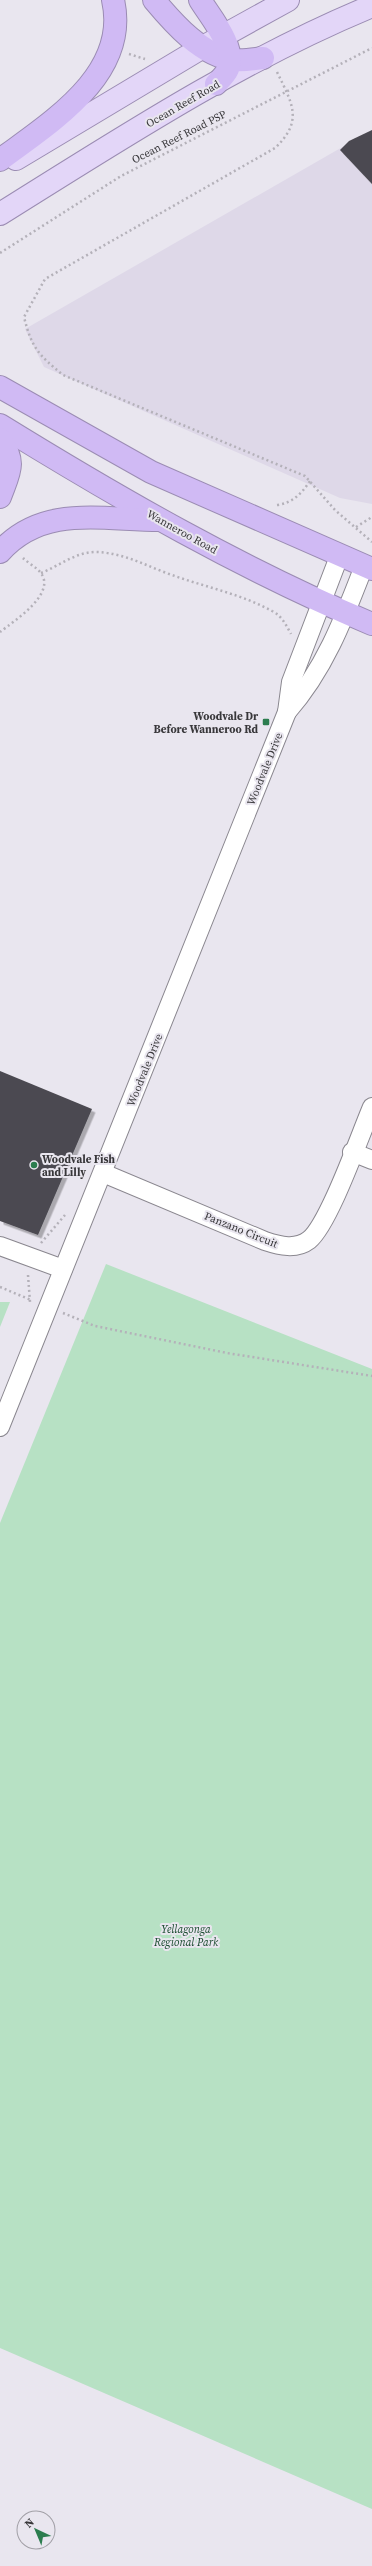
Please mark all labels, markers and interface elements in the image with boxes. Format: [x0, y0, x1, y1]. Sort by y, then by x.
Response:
street label: Ocean Reef Road [143, 76, 223, 131]
street label: Ocean Reef Road PSP [129, 106, 229, 167]
street label: Wanneroo Road [144, 506, 221, 558]
place label: Woodvale Dr Before Wanneroo Rd [154, 709, 259, 737]
marker: Woodvale Dr Before Wanneroo Rd [261, 717, 271, 727]
street label: Woodvale Drive [244, 730, 287, 807]
street label: Woodvale Drive [124, 1031, 167, 1108]
place label: Woodvale Fish and Lilly [42, 1152, 115, 1180]
marker: Woodvale Fish and Lilly [29, 1160, 39, 1170]
street label: Panzano Circuit [202, 1208, 280, 1252]
park label: Yellagonga Regional Park [153, 1922, 219, 1950]
north arrow [16, 2510, 56, 2550]
text: N [21, 2515, 37, 2531]

